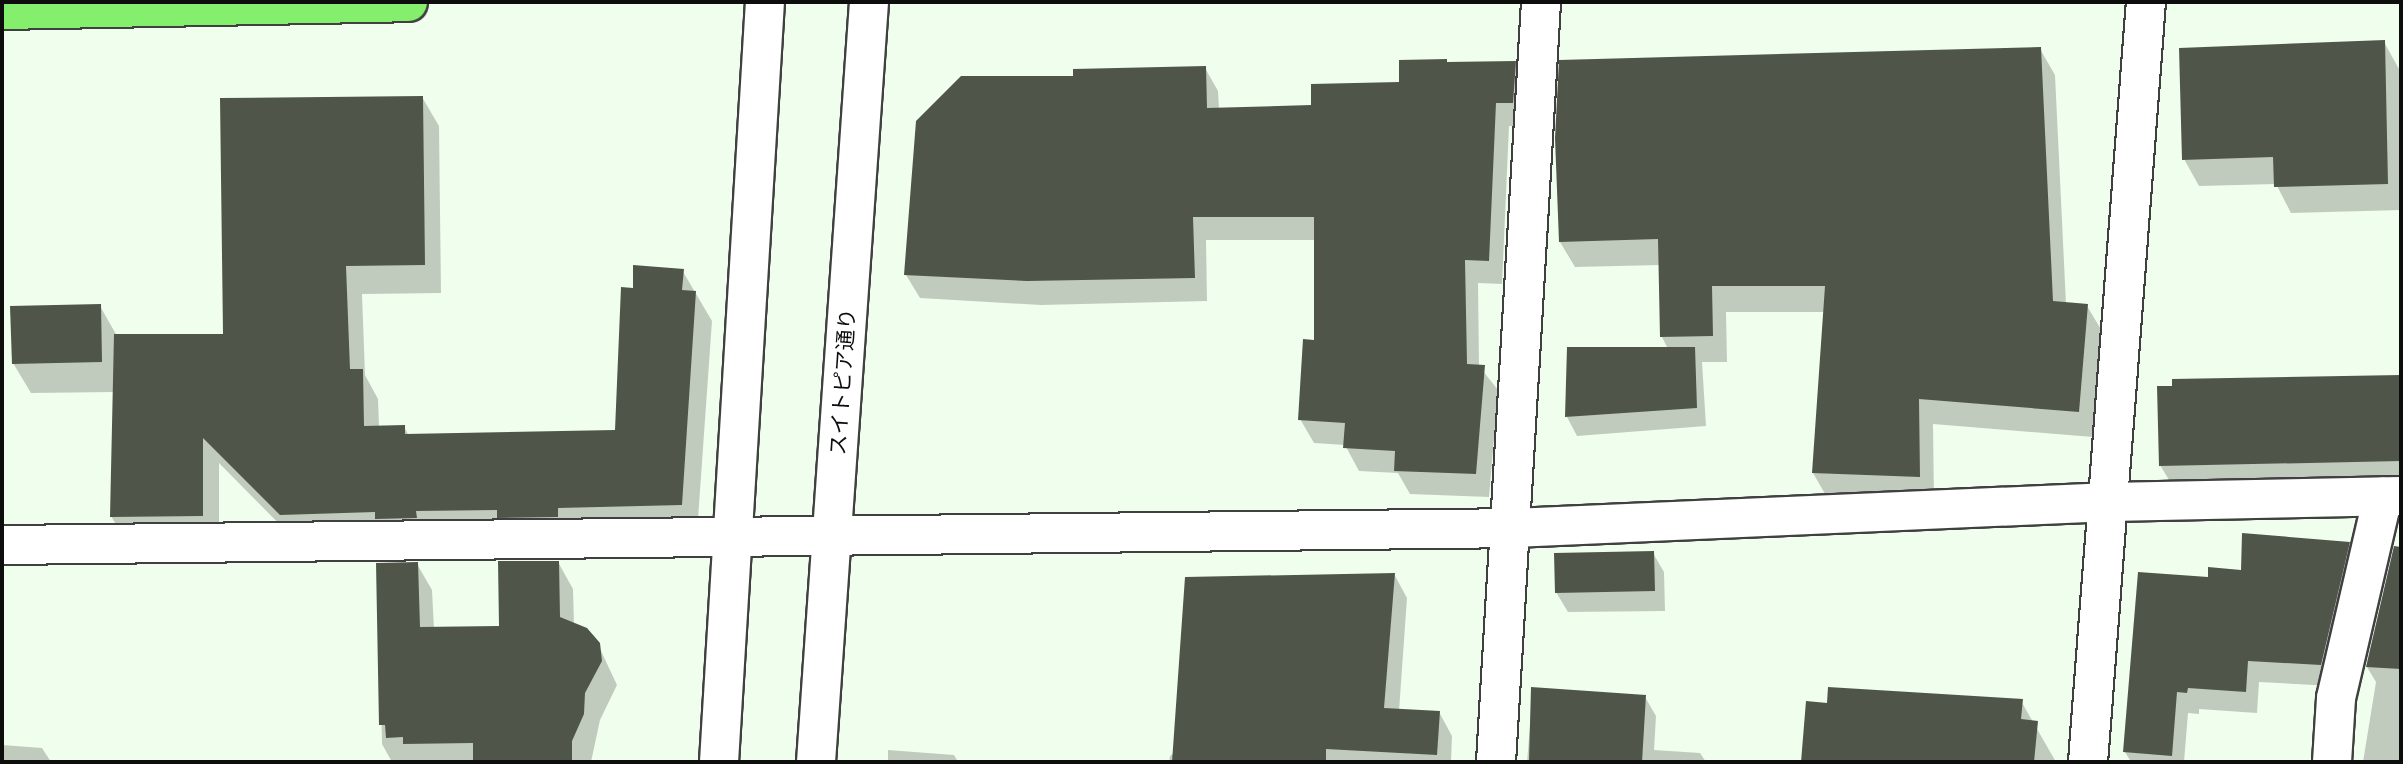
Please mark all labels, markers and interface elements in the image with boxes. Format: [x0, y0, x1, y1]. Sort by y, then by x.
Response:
street label: スイトピア通り [825, 308, 861, 456]

